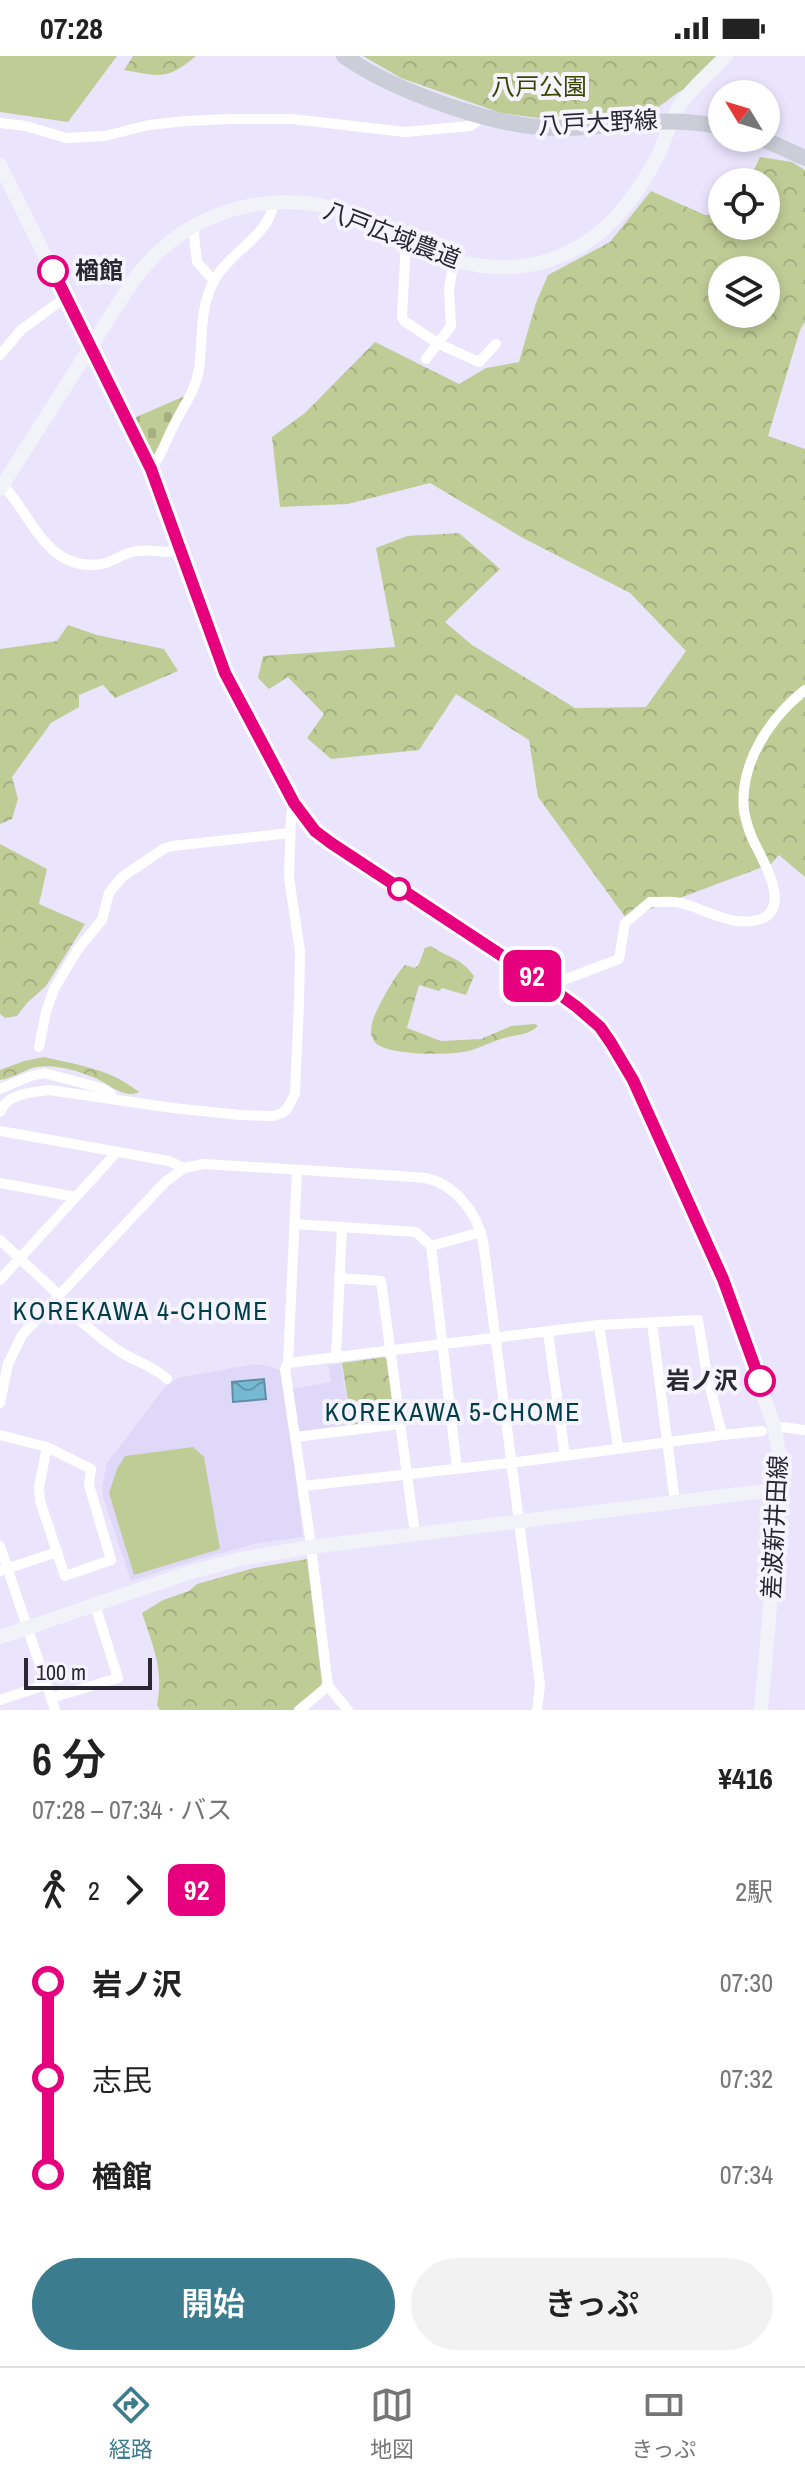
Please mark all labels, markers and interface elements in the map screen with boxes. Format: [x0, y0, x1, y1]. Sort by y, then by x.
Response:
text: 07:28 [40, 8, 103, 48]
park label: 八戸公園 [491, 70, 587, 102]
north arrow [708, 80, 780, 152]
map controls [708, 80, 780, 328]
street label: 八戸大野線 [537, 103, 659, 141]
button: locate [708, 168, 780, 240]
street label: 八戸広域農道 [319, 193, 465, 275]
place label: 楢館 [75, 254, 123, 286]
marker: 楢館 [38, 256, 68, 286]
button: layers [708, 256, 780, 328]
unlabelled marker [388, 878, 410, 900]
line badge: 92 [496, 950, 568, 1002]
text: 92 [519, 957, 545, 995]
district label: KOREKAWA 4-CHOME [13, 1293, 269, 1328]
place label: 岩ノ沢 [666, 1364, 738, 1396]
marker: 岩ノ沢 [745, 1366, 775, 1396]
district label: KOREKAWA 5-CHOME [325, 1394, 581, 1429]
street label: 差波新井田線 [754, 1454, 794, 1600]
scale bar [24, 1654, 152, 1690]
text: 100 m [36, 1657, 86, 1687]
text: 6 分 [32, 1729, 106, 1789]
text: ¥416 [718, 1758, 773, 1798]
text: 07:28 – 07:34 · バス [32, 1792, 232, 1827]
icon: walk [32, 1868, 76, 1912]
icon: forward [112, 1868, 156, 1912]
text: 92 [184, 1871, 209, 1909]
text: 2 [88, 1873, 100, 1908]
text: 2駅 [735, 1874, 773, 1909]
text: 岩ノ沢 [92, 1964, 182, 2004]
text: 07:30 [720, 1965, 773, 2000]
text: 志民 [92, 2060, 152, 2100]
text: 07:32 [720, 2061, 773, 2096]
text: 楢館 [92, 2156, 152, 2196]
text: 07:34 [720, 2157, 773, 2192]
button: 開始 [32, 2258, 395, 2350]
button: きっぷ [411, 2258, 773, 2350]
tab: 経路 [109, 2383, 153, 2464]
tab: 地図 [370, 2383, 414, 2464]
tab: きっぷ [631, 2383, 696, 2464]

